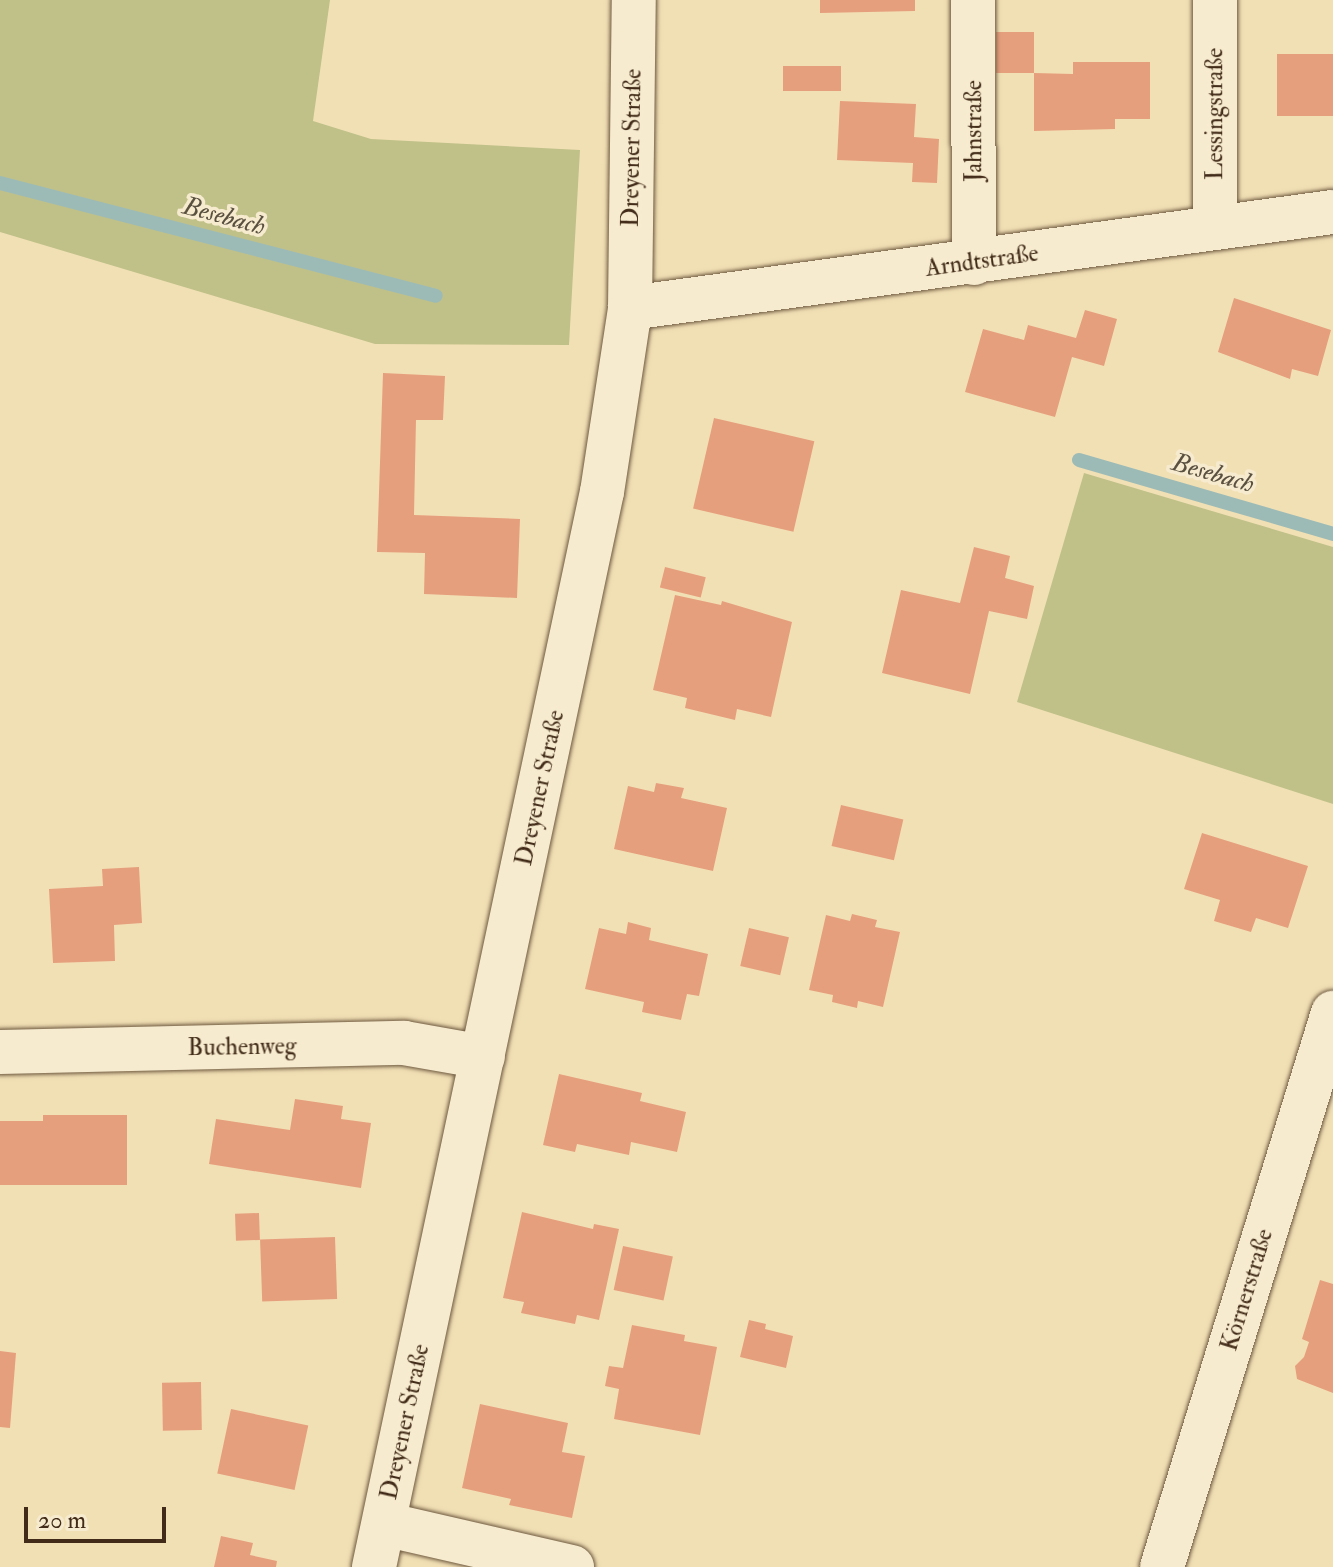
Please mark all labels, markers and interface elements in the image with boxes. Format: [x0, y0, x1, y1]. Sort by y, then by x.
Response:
street label: Lessingstraße [1201, 48, 1229, 180]
street label: Dreyener Straße [616, 69, 648, 227]
street label: Jahnstraße [960, 80, 988, 182]
water label: Besebach [179, 191, 269, 243]
street label: Arndtstraße [924, 239, 1040, 283]
water label: Besebach [1168, 447, 1258, 501]
street label: Dreyener Straße [509, 708, 571, 868]
street label: Buchenweg [187, 1032, 297, 1062]
street label: Körnerstraße [1215, 1226, 1279, 1354]
street label: Dreyener Straße [374, 1342, 436, 1502]
scale bar [28, 1491, 170, 1541]
text: 20 m [38, 1505, 86, 1536]

